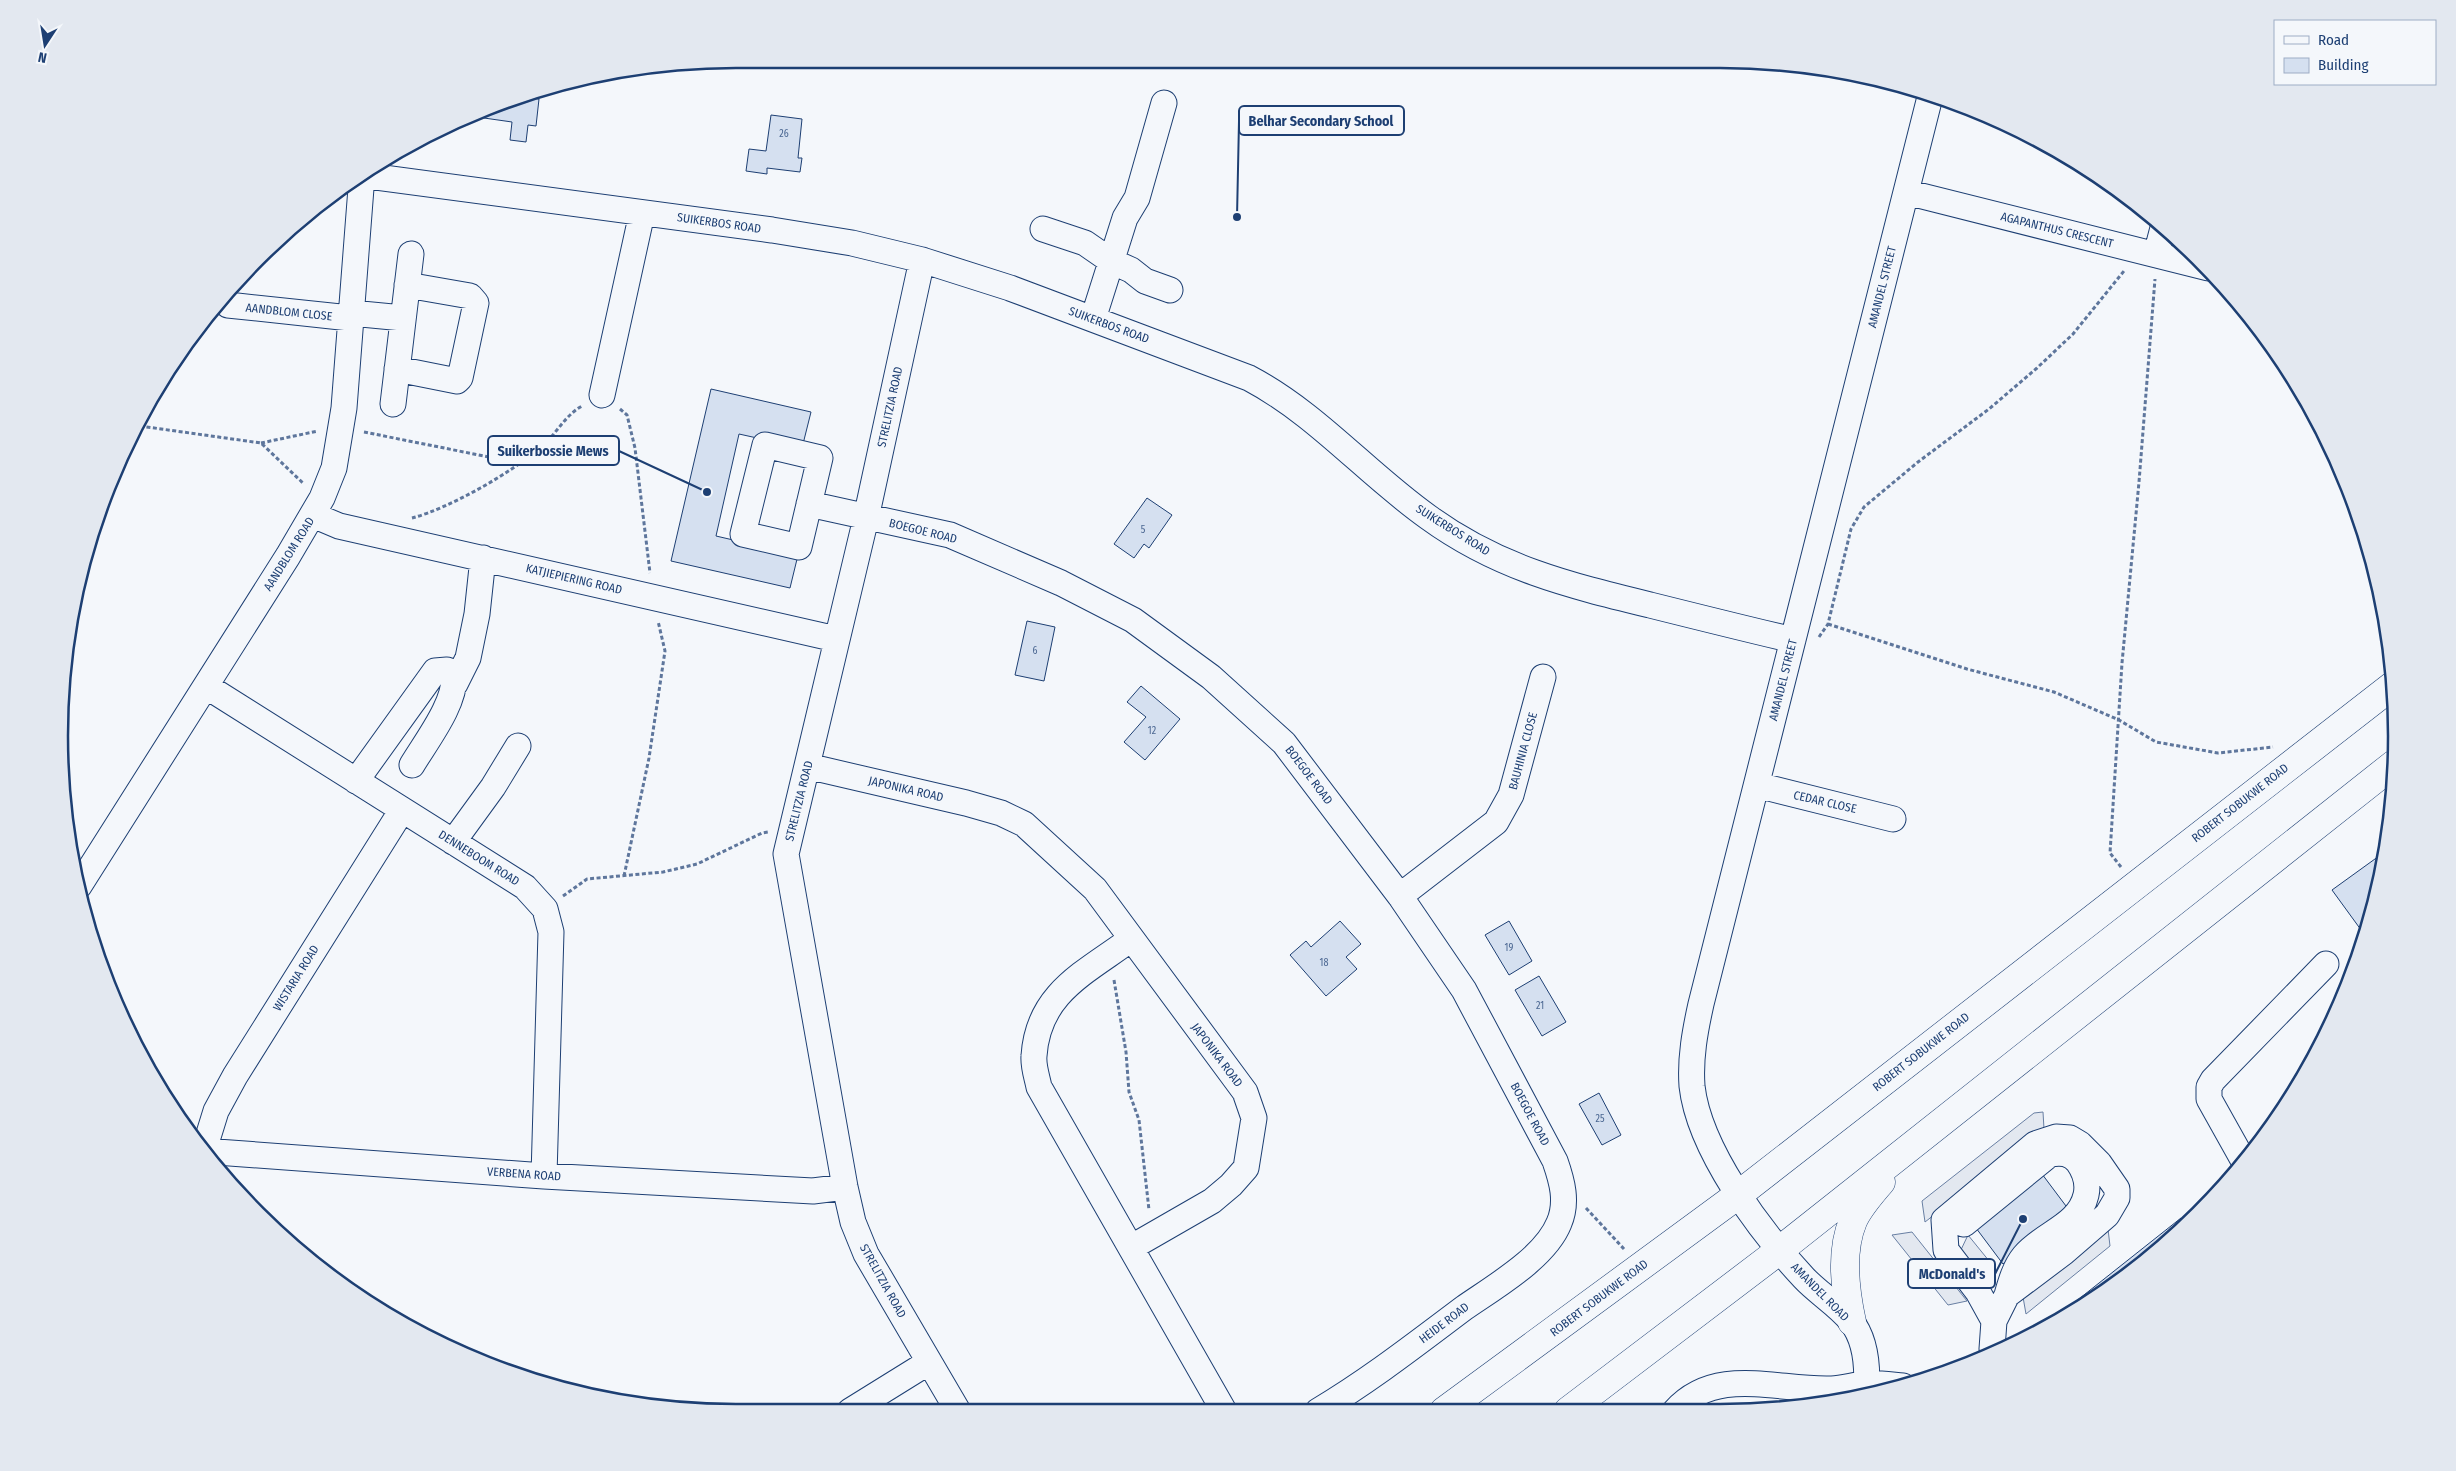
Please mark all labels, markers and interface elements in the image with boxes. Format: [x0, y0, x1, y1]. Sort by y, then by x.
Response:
north arrow [20, 20, 70, 70]
legend [2274, 20, 2436, 85]
text: Road [2318, 31, 2349, 49]
text: N [37, 48, 48, 66]
text: Building [2318, 56, 2369, 74]
callout: Belhar Secondary School [1239, 106, 1404, 135]
text: Belhar Secondary School [1249, 113, 1394, 130]
house number: 26 [779, 128, 789, 140]
street label: AGAPANTHUS CRESCENT [1999, 209, 2115, 251]
street label: SUIKERBOS ROAD [676, 210, 762, 236]
street label: AMANDEL STREET [1865, 244, 1899, 329]
street label: AANDBLOM CLOSE [245, 300, 333, 324]
street label: SUIKERBOS ROAD [1067, 304, 1151, 346]
street label: STRELITZIA ROAD [875, 365, 905, 449]
callout: Suikerbossie Mews [488, 436, 619, 465]
text: Suikerbossie Mews [497, 443, 609, 460]
street label: SUIKERBOS ROAD [1413, 502, 1493, 558]
street label: AANDBLOM ROAD [261, 515, 317, 593]
street label: BOEGOE ROAD [888, 516, 958, 546]
house number: 5 [1141, 524, 1146, 536]
street label: KATJIEPIERING ROAD [525, 561, 624, 597]
street label: AMANDEL STREET [1766, 637, 1800, 722]
house number: 6 [1033, 645, 1038, 657]
street label: BAUHINIA CLOSE [1506, 710, 1540, 791]
house number: 12 [1148, 725, 1157, 737]
street label: BOEGOE ROAD [1282, 743, 1336, 807]
street label: STRELITZIA ROAD [782, 759, 816, 843]
street label: ROBERT SOBUKWE ROAD [2189, 761, 2291, 845]
street label: JAPONIKA ROAD [867, 774, 945, 804]
street label: CEDAR CLOSE [1792, 788, 1858, 816]
street label: DENNEBOOM ROAD [436, 827, 522, 889]
street label: WISTARIA ROAD [270, 942, 322, 1014]
house number: 19 [1505, 942, 1514, 954]
house number: 18 [1320, 957, 1328, 969]
house number: 21 [1536, 1000, 1544, 1012]
street label: ROBERT SOBUKWE ROAD [1870, 1010, 1972, 1094]
street label: JAPONIKA ROAD [1188, 1020, 1246, 1090]
street label: BOEGOE ROAD [1507, 1080, 1553, 1148]
house number: 25 [1596, 1113, 1605, 1125]
street label: VERBENA ROAD [487, 1164, 561, 1184]
street label: STRELITZIA ROAD [857, 1242, 909, 1320]
street label: ROBERT SOBUKWE ROAD [1547, 1257, 1651, 1339]
callout: McDonald's [1908, 1259, 1995, 1288]
street label: AMANDEL ROAD [1788, 1260, 1852, 1324]
text: McDonald's [1919, 1266, 1985, 1283]
street label: HEIDE ROAD [1416, 1300, 1472, 1346]

